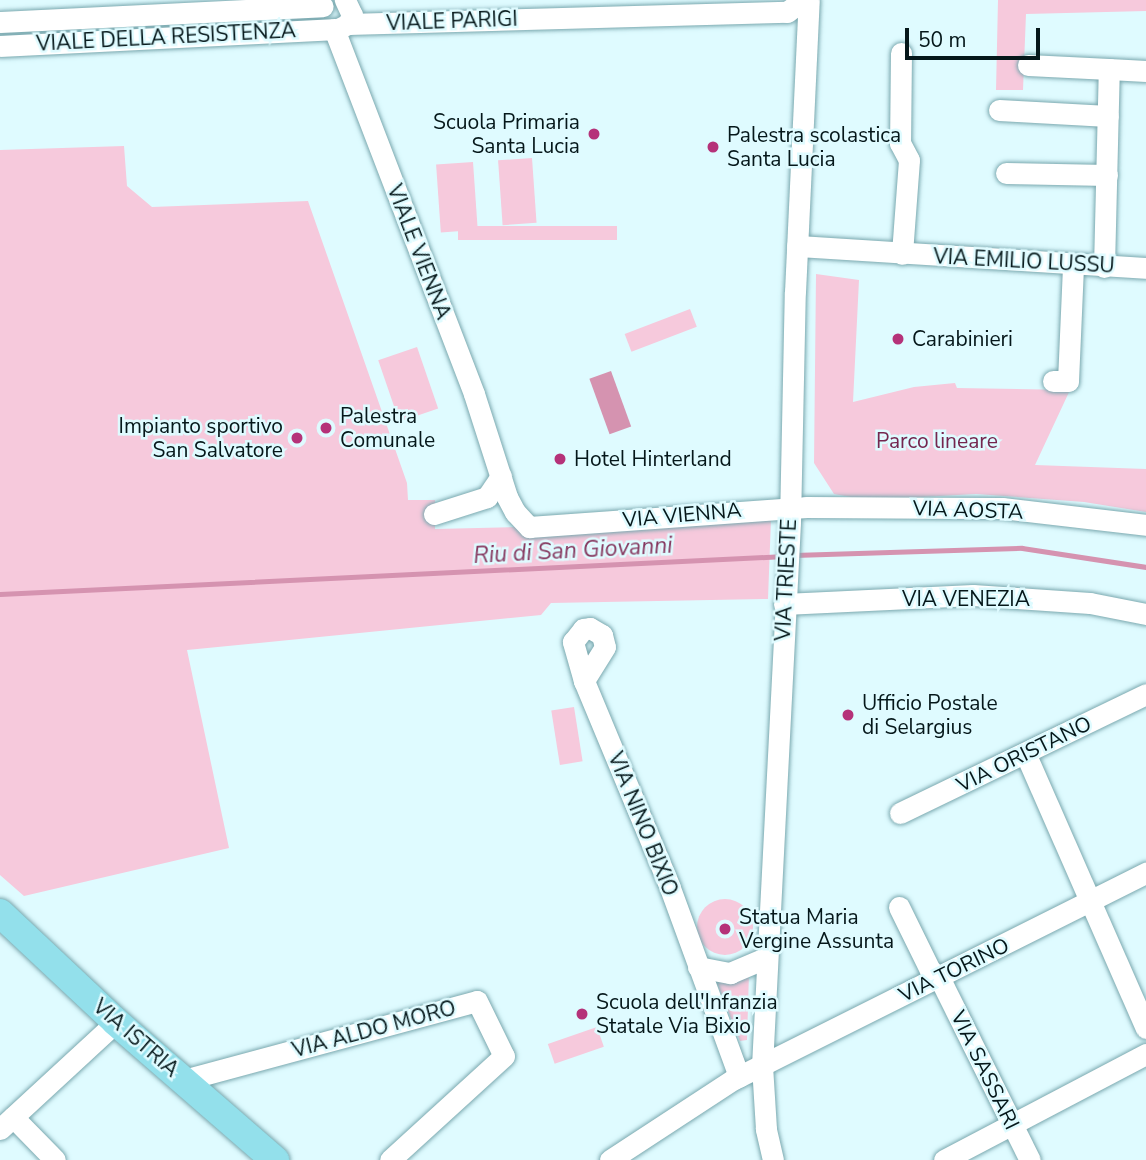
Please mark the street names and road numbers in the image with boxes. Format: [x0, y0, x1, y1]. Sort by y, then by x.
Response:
street label: VIALE PARIGI [386, 6, 518, 36]
street label: VIALE DELLA RESISTENZA [36, 18, 296, 56]
street label: VIALE VIENNA [382, 181, 456, 323]
street label: VIA EMILIO LUSSU [933, 244, 1115, 278]
street label: VIA AOSTA [912, 495, 1024, 525]
street label: VIA VIENNA [622, 497, 742, 533]
street label: VIA TRIESTE [770, 518, 802, 642]
street label: VIA VENEZIA [902, 586, 1030, 612]
street label: VIA ORISTANO [953, 711, 1095, 797]
street label: VIA NINO BIXIO [603, 748, 683, 900]
street label: VIA TORINO [895, 932, 1013, 1008]
street label: VIA ISTRIA [88, 994, 184, 1082]
street label: VIA ALDO MORO [289, 995, 459, 1063]
street label: VIA SASSARI [945, 1006, 1025, 1134]

